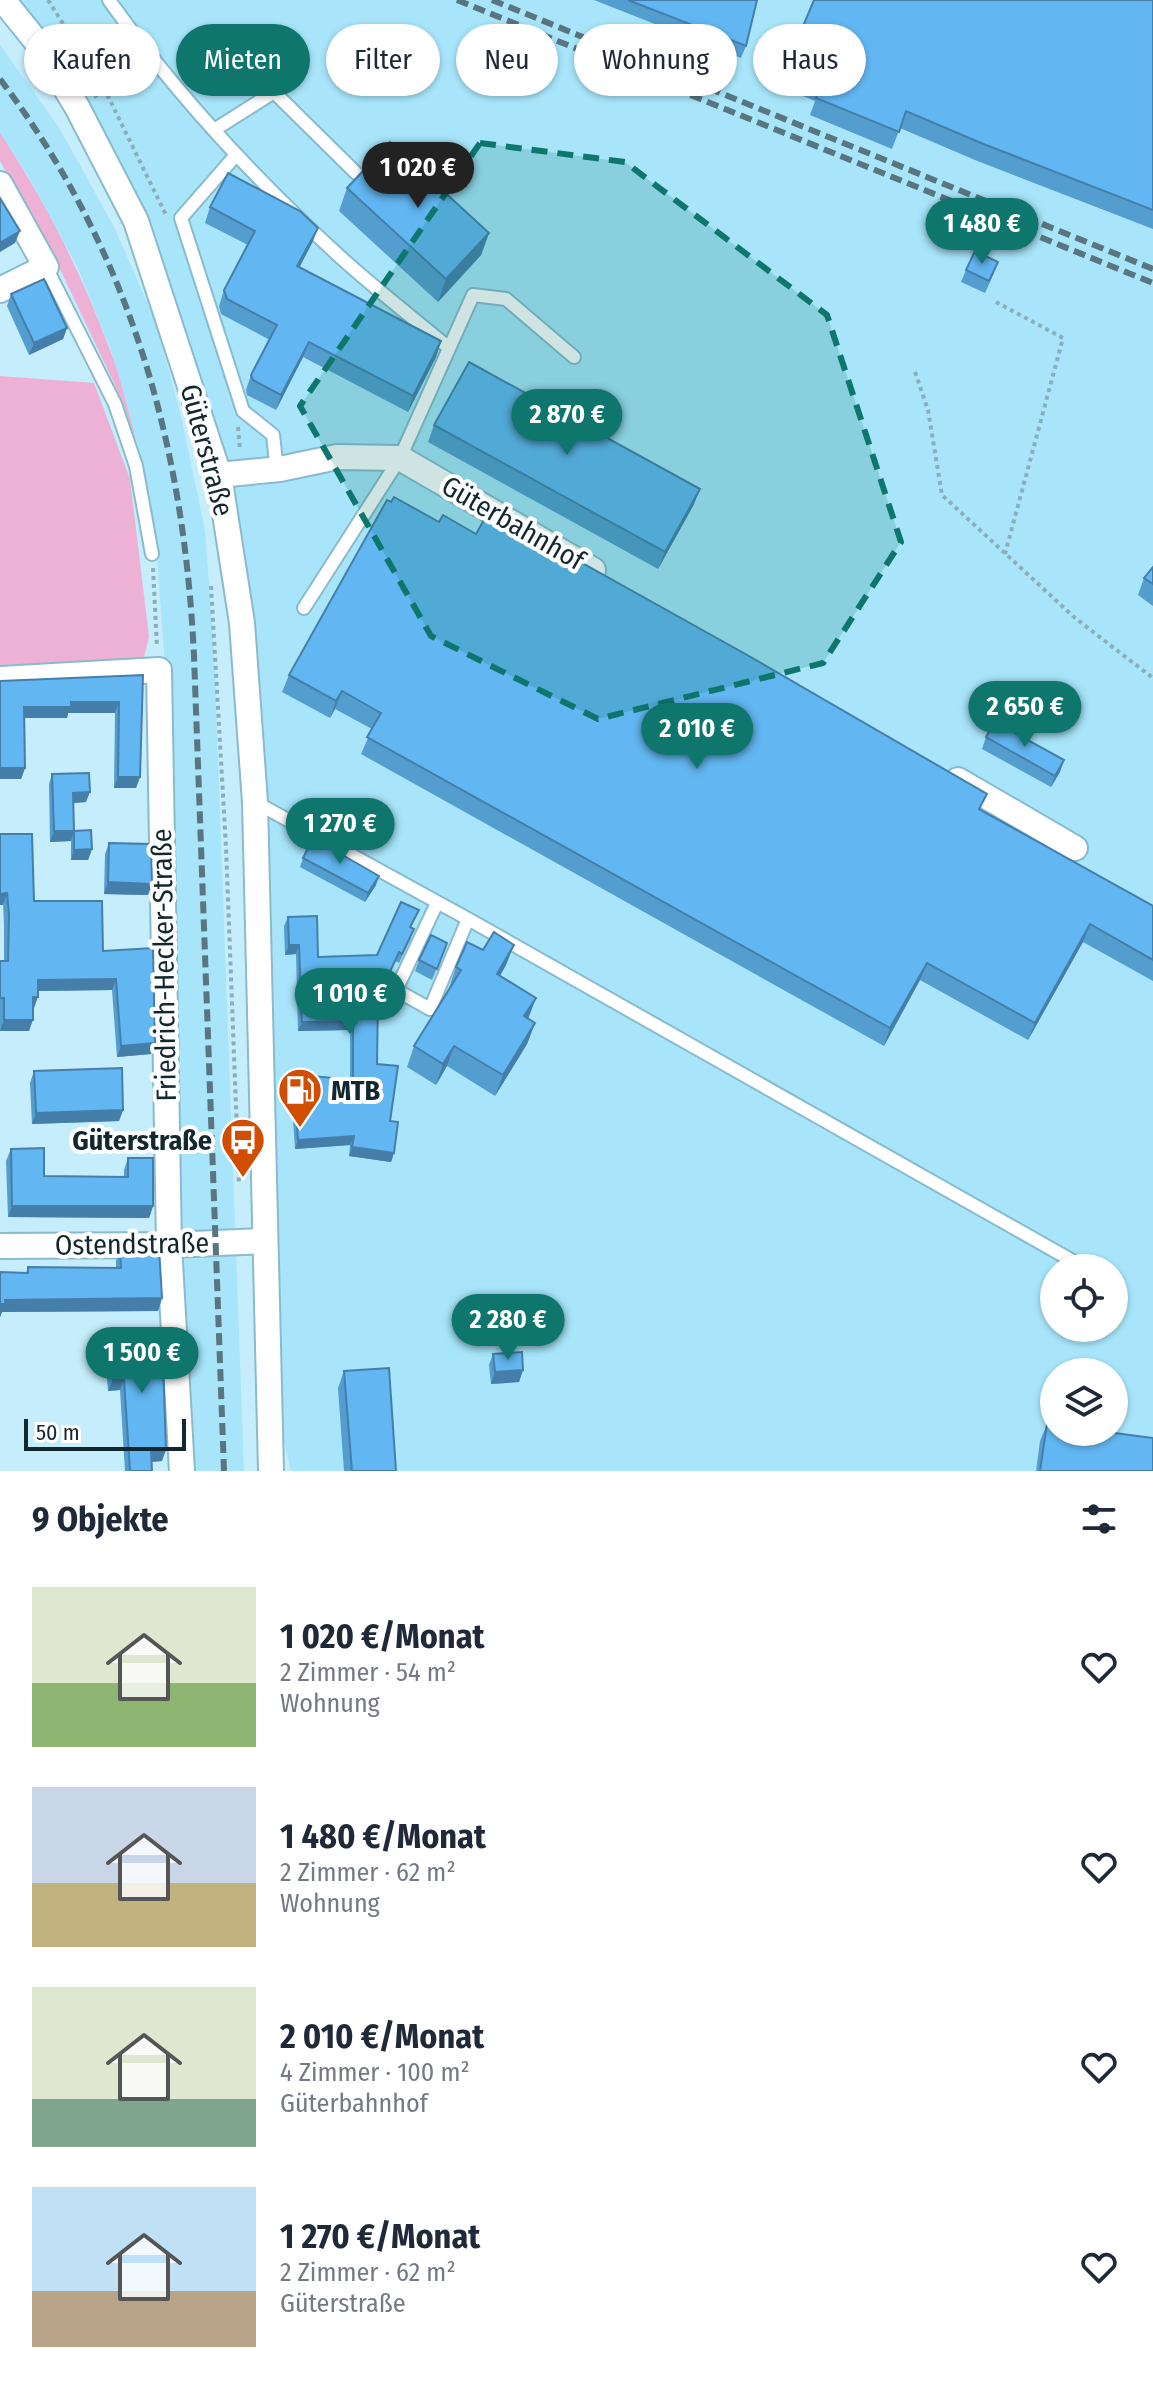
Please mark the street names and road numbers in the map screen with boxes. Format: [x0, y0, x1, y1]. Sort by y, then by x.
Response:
street label: Güterstraße [174, 380, 240, 520]
street label: Güterbahnhof [436, 469, 592, 578]
street label: Friedrich-Hecker-Straße [145, 828, 183, 1102]
street label: Ostendstraße [55, 1226, 209, 1262]

